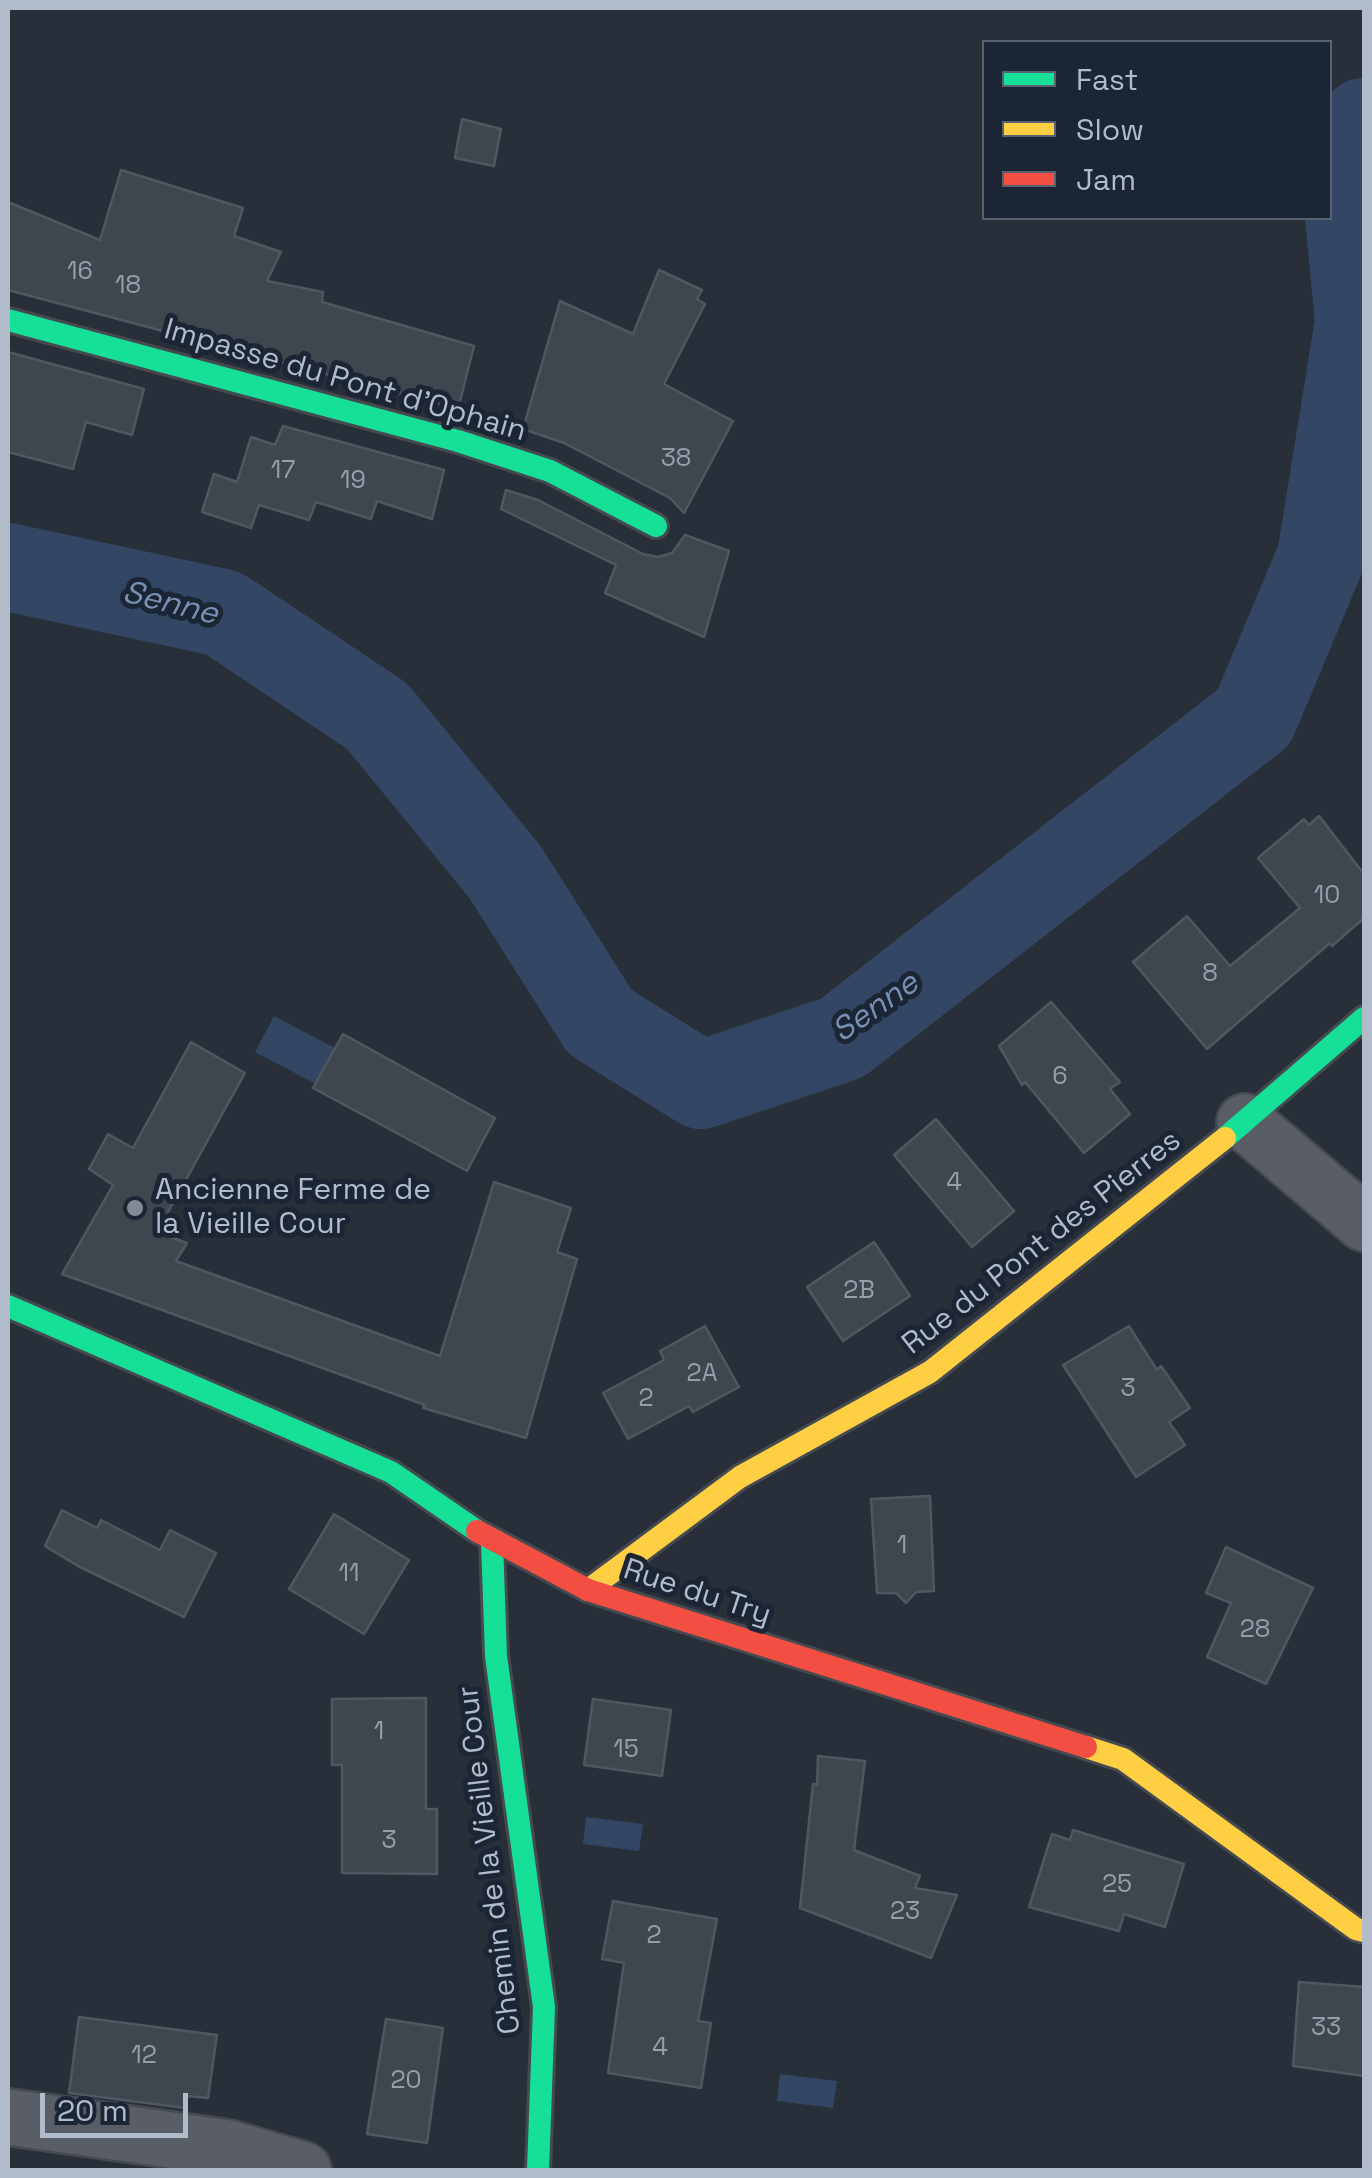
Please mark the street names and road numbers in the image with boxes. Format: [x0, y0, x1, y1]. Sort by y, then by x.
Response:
street label: Impasse du Pont d'Ophain [160, 312, 530, 450]
street label: Rue du Pont des Pierres [896, 1123, 1188, 1363]
street label: Rue du Try [619, 1552, 775, 1634]
street label: Chemin de la Vieille Cour [451, 1684, 529, 2036]

